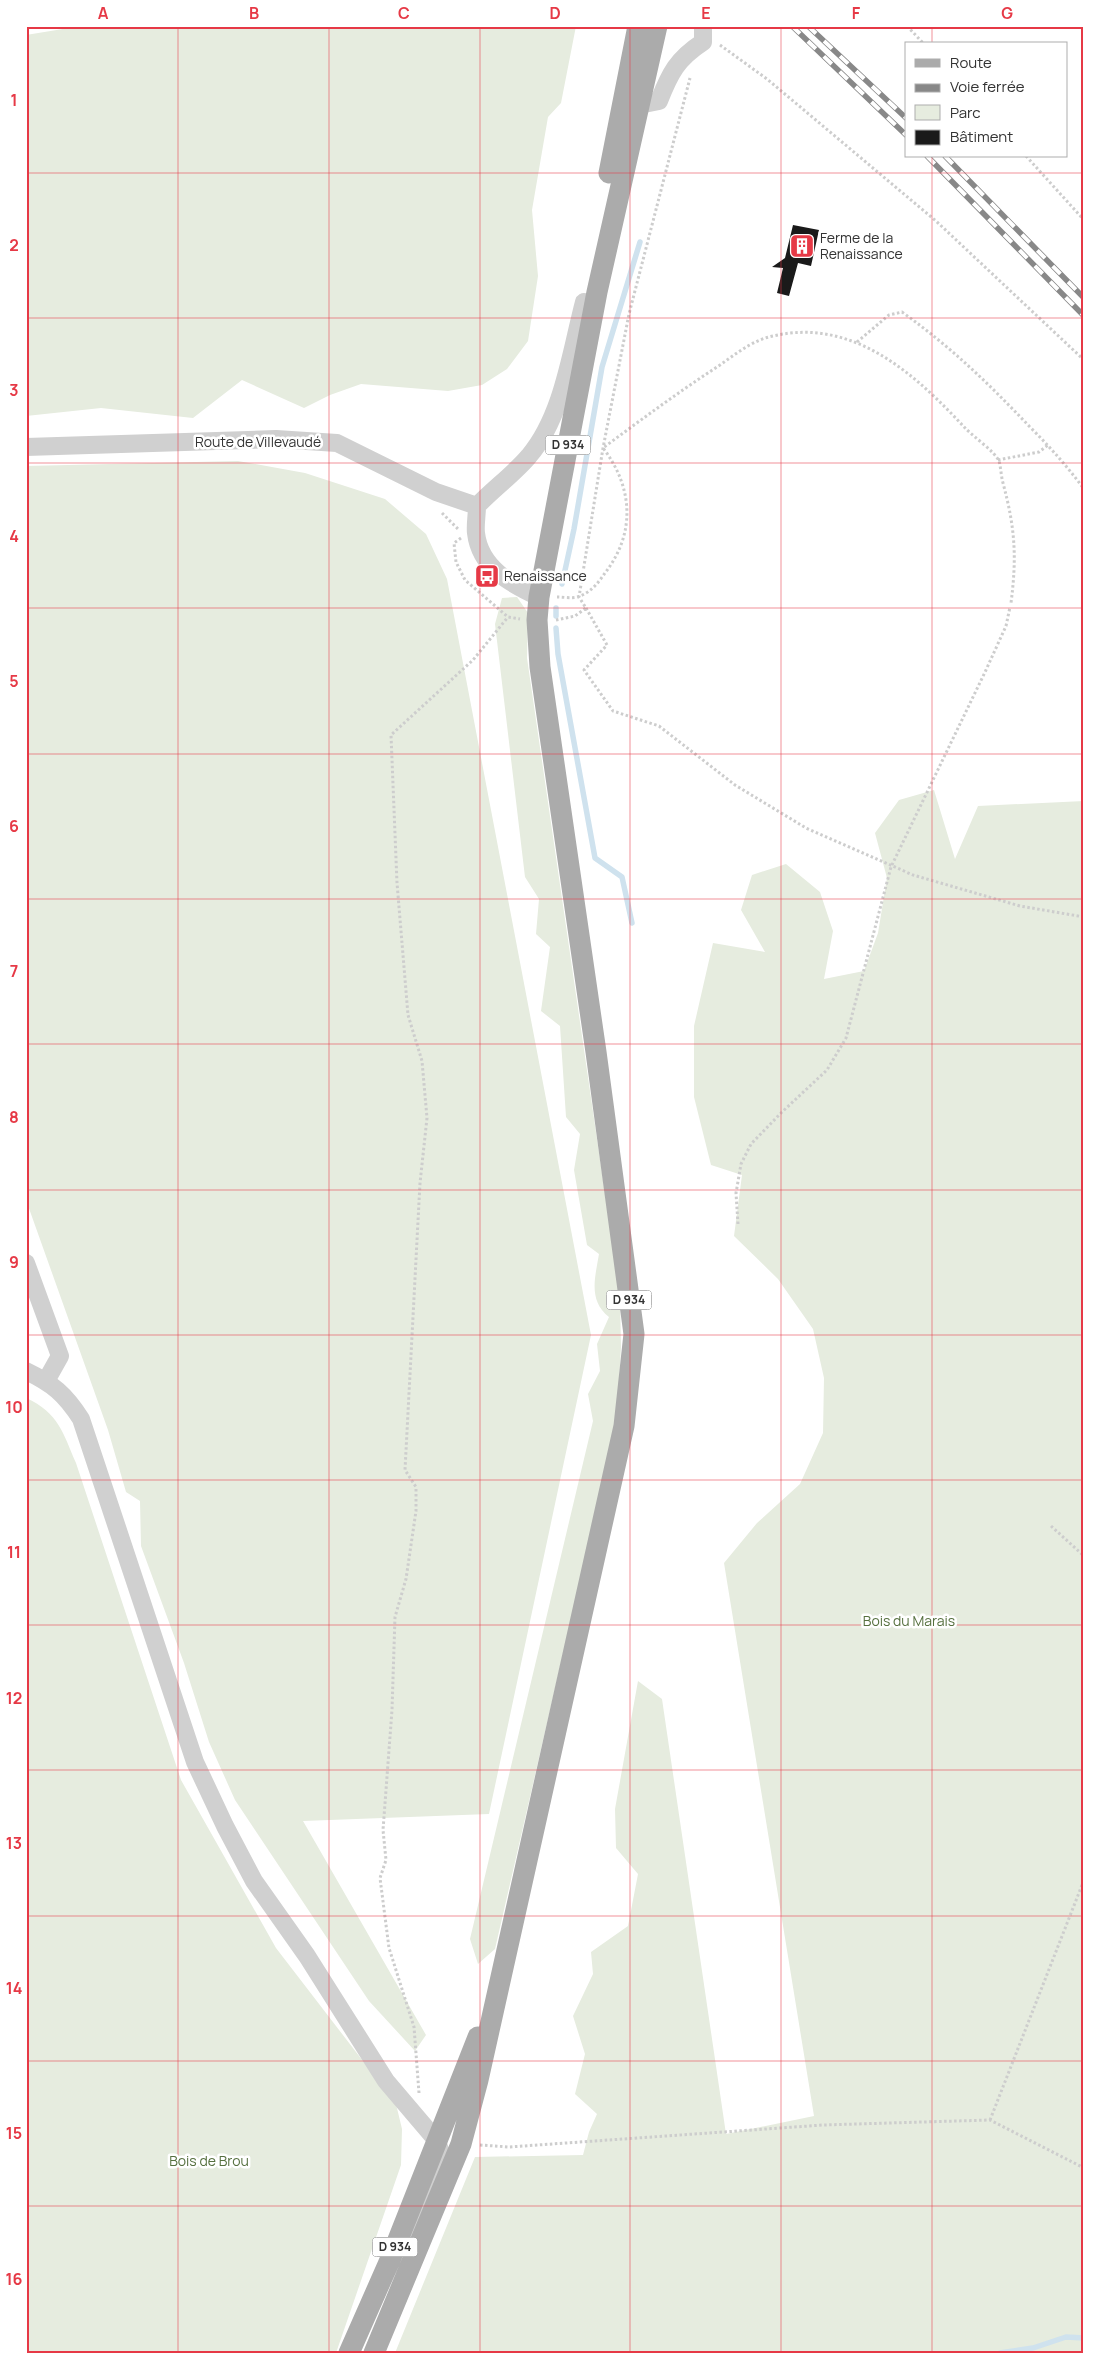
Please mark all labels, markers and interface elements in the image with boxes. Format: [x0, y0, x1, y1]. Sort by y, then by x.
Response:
text: A [98, 2, 109, 24]
text: B [249, 2, 259, 24]
text: C [398, 2, 410, 24]
text: D [549, 2, 561, 24]
text: E [701, 2, 711, 24]
text: F [852, 2, 861, 24]
text: G [1001, 2, 1013, 24]
legend [905, 42, 1068, 158]
text: Route [950, 52, 992, 73]
text: Voie ferrée [950, 76, 1025, 97]
text: 1 [10, 89, 18, 111]
text: Parc [950, 102, 981, 123]
text: Bâtiment [950, 126, 1013, 147]
place label: Ferme de la Renaissance [820, 228, 903, 263]
building icon: Ferme de la Renaissance [789, 233, 815, 259]
text: 2 [9, 234, 19, 256]
text: 3 [9, 379, 19, 401]
street label: Route de Villevaudé [195, 432, 321, 451]
road number: D 934 [546, 436, 590, 454]
text: 4 [9, 525, 19, 547]
bus stop icon: Renaissance [474, 563, 500, 589]
place label: Renaissance [504, 566, 587, 585]
text: 5 [9, 670, 19, 692]
text: 6 [9, 815, 19, 837]
text: 7 [10, 960, 18, 982]
text: 8 [9, 1106, 19, 1128]
text: 9 [9, 1251, 19, 1273]
road number: D 934 [606, 1290, 652, 1310]
text: 10 [5, 1396, 23, 1418]
text: 11 [7, 1541, 21, 1563]
park label: Bois du Marais [863, 1611, 955, 1630]
text: 12 [6, 1687, 22, 1709]
text: 13 [6, 1832, 22, 1854]
text: 14 [6, 1977, 22, 1999]
text: 15 [6, 2122, 22, 2144]
park label: Bois de Brou [169, 2151, 249, 2170]
road number: D 934 [372, 2238, 418, 2256]
text: 16 [6, 2268, 23, 2290]

